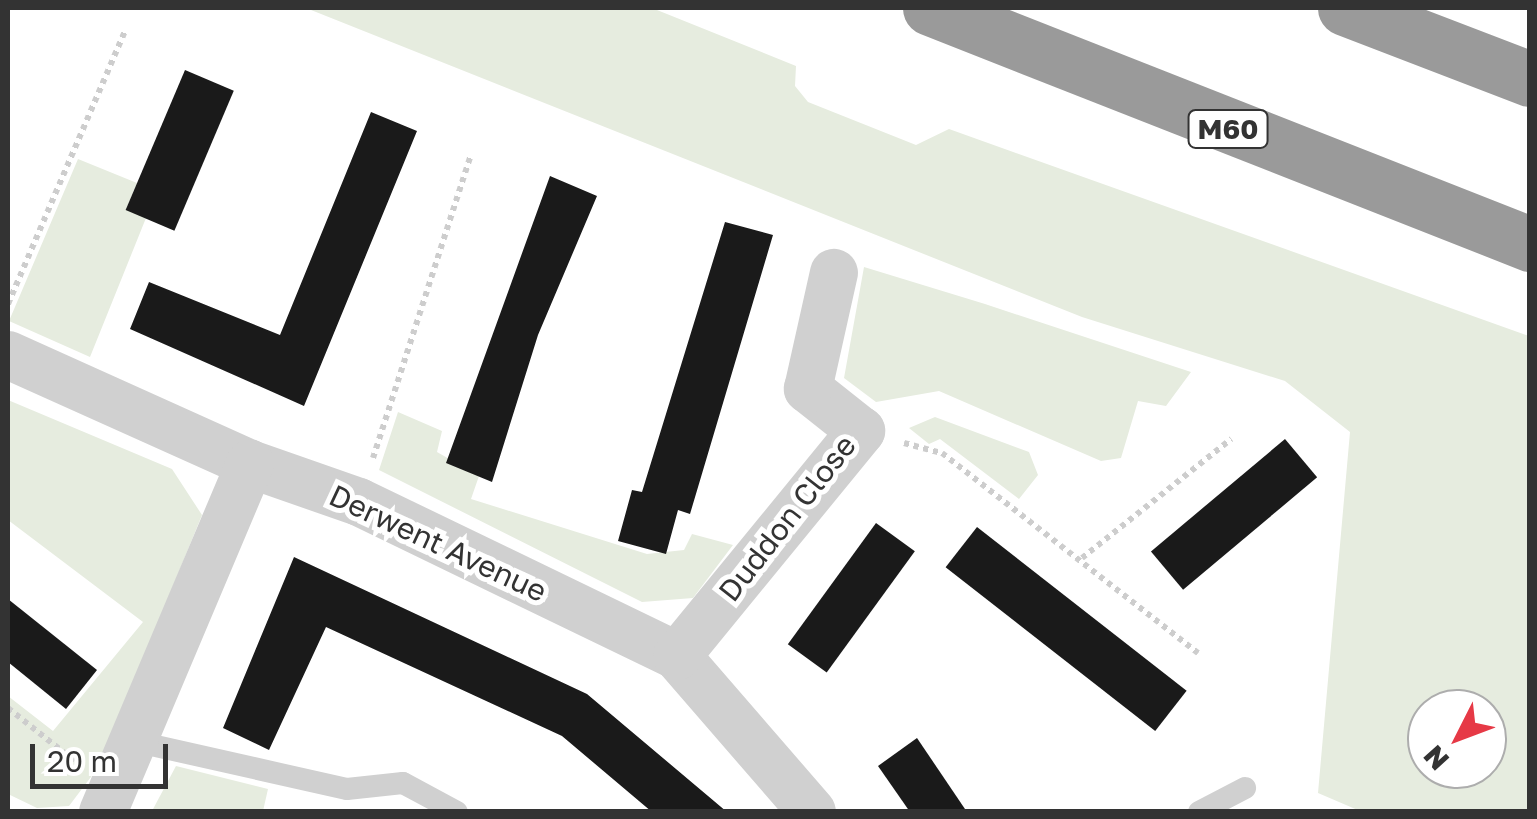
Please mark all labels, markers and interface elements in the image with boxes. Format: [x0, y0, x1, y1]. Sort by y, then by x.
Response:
road number: M60 [1186, 106, 1270, 152]
street label: Duddon Close [711, 428, 863, 608]
street label: Derwent Avenue [324, 477, 552, 609]
north arrow [1407, 689, 1507, 789]
scale bar [35, 724, 172, 786]
text: N [1416, 739, 1455, 777]
text: 20 m [47, 743, 117, 779]

